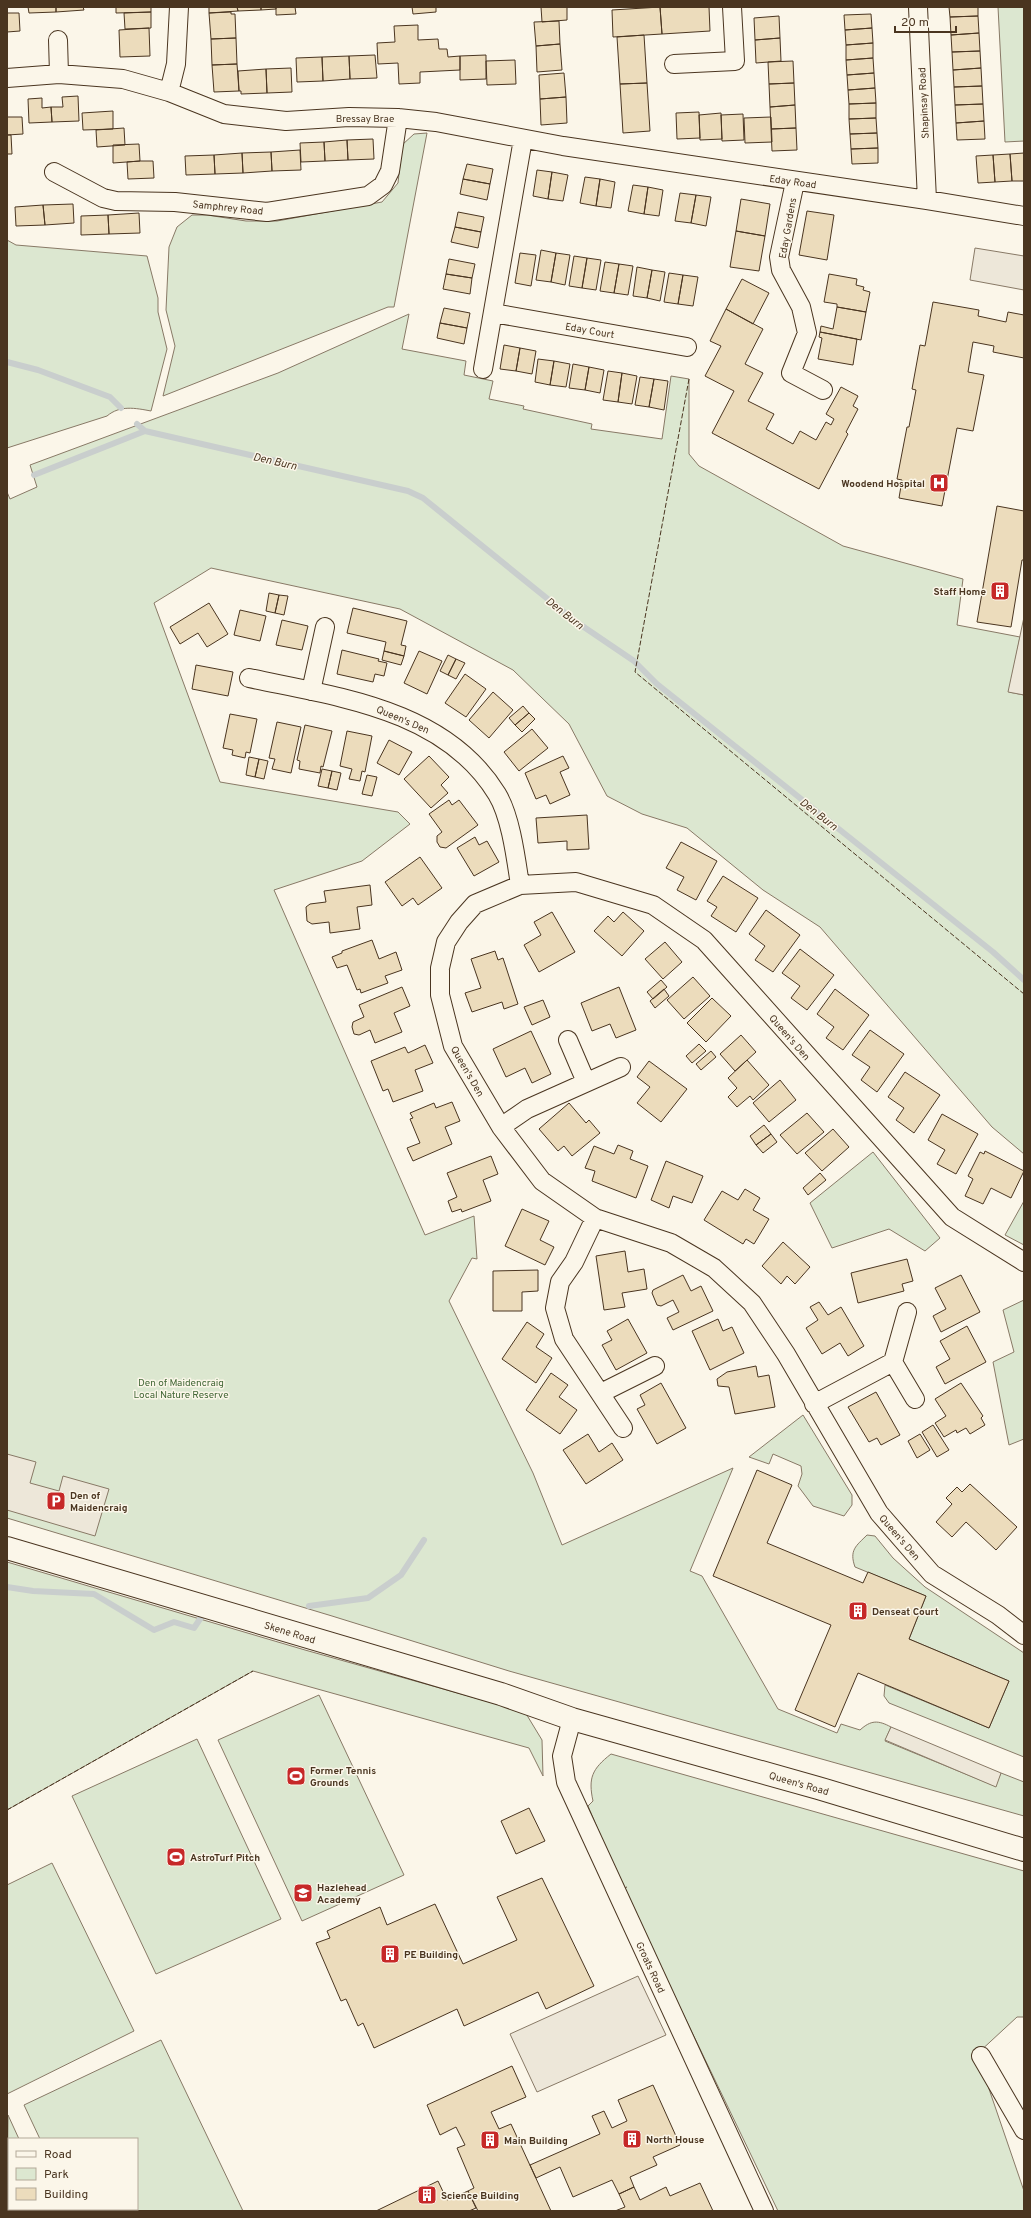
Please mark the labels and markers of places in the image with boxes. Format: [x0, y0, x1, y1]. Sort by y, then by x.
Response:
hospital icon: Woodend Hospital [928, 472, 950, 494]
place label: Woodend Hospital [841, 478, 925, 491]
building icon: Staff Home [989, 580, 1011, 602]
place label: Staff Home [933, 586, 986, 599]
parking icon: Den of Maidencraig [45, 1490, 67, 1512]
place label: Den of Maidencraig [70, 1490, 127, 1515]
building icon: Denseat Court [847, 1600, 869, 1622]
place label: Denseat Court [872, 1606, 939, 1619]
sports icon: Former Tennis Grounds [285, 1765, 307, 1787]
place label: Former Tennis Grounds [310, 1765, 376, 1790]
sports icon: AstroTurf Pitch [165, 1846, 187, 1868]
place label: AstroTurf Pitch [190, 1852, 260, 1865]
school or university icon: Hazlehead Academy [292, 1882, 314, 1904]
place label: Hazlehead Academy [317, 1882, 367, 1907]
building icon: PE Building [379, 1943, 401, 1965]
place label: PE Building [404, 1949, 458, 1962]
building icon: North House [621, 2128, 643, 2150]
building icon: Main Building [479, 2129, 501, 2151]
place label: North House [646, 2134, 705, 2147]
place label: Main Building [504, 2135, 568, 2148]
building icon: Science Building [416, 2184, 438, 2206]
place label: Science Building [441, 2190, 519, 2203]

